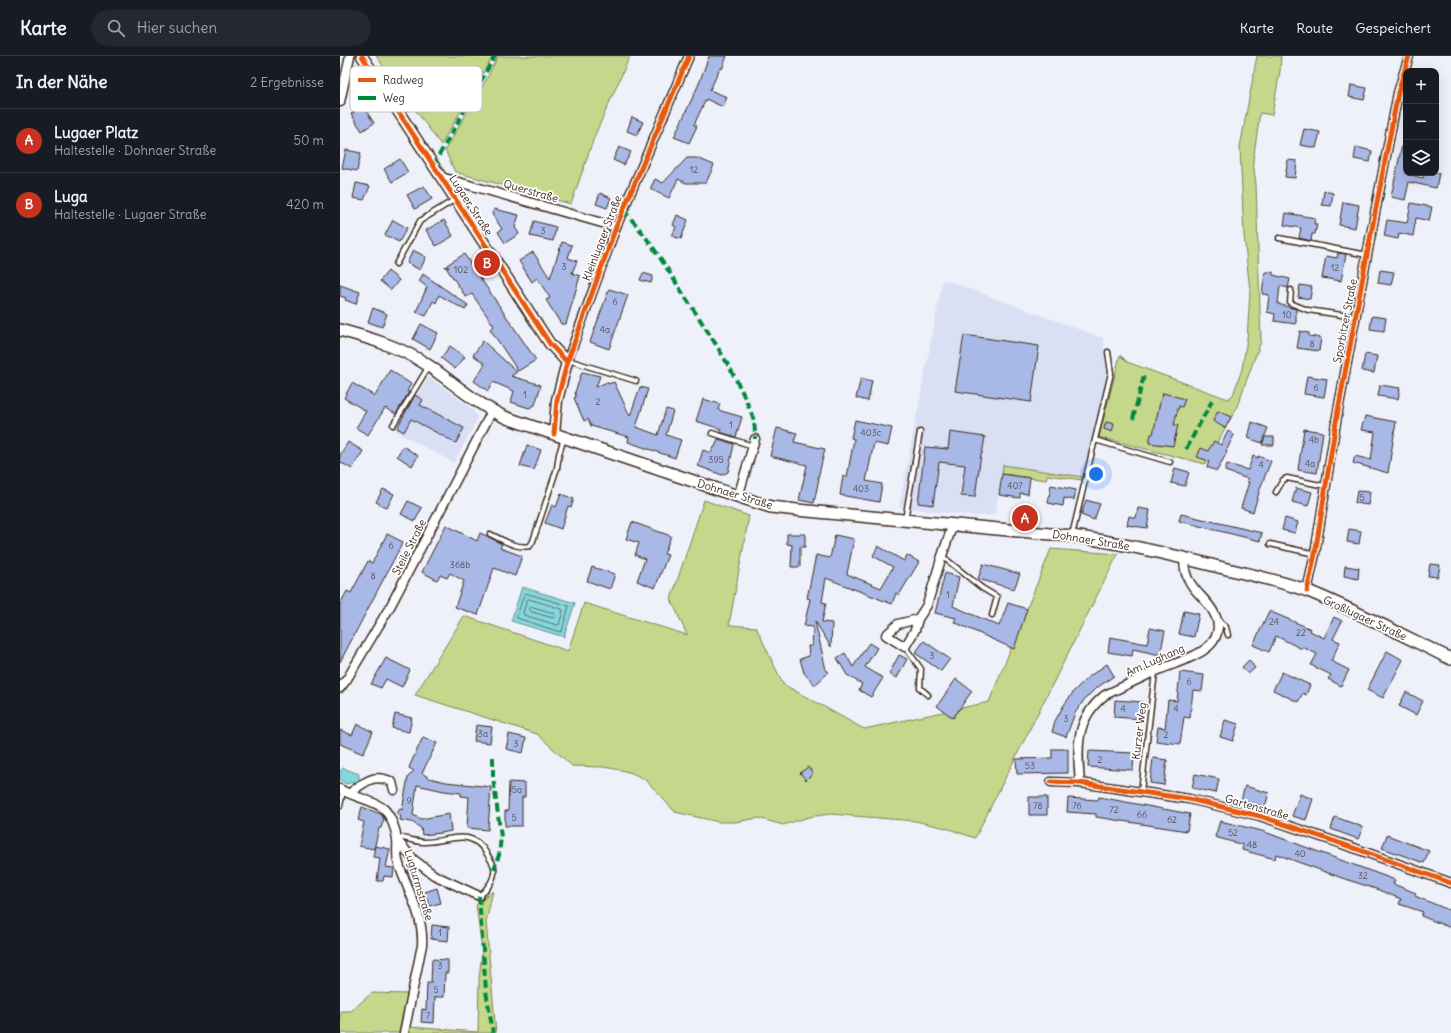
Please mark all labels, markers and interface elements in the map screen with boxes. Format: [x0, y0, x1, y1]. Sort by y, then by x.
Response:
search box [91, 10, 371, 46]
text: Karte [20, 16, 67, 40]
icon: search [105, 17, 127, 39]
text: Hier suchen [137, 18, 217, 37]
text: Karte [1240, 19, 1274, 37]
text: Route [1296, 19, 1333, 37]
text: Gespeichert [1355, 19, 1431, 37]
legend [350, 66, 482, 112]
map controls [1403, 68, 1439, 176]
button: + [1403, 68, 1439, 104]
text: In der Nähe [16, 71, 108, 93]
text: Radweg [383, 73, 423, 87]
text: 2 Ergebnisse [250, 74, 324, 91]
text: Weg [383, 91, 405, 105]
button: − [1403, 104, 1439, 140]
text: Lugaer Platz [54, 123, 138, 142]
text: A [25, 132, 33, 149]
text: 50 m [293, 132, 324, 149]
button: layers [1403, 140, 1439, 176]
text: Haltestelle · Dohnaer Straße [54, 142, 216, 159]
house number: 12 [690, 164, 698, 175]
street label: Lugaer Straße [446, 172, 496, 238]
street label: Querstraße [502, 177, 560, 206]
text: Luga [54, 187, 88, 206]
street label: Kleinlugaer Straße [579, 193, 625, 283]
text: B [25, 196, 33, 213]
text: 420 m [286, 196, 324, 213]
text: Haltestelle · Lugaer Straße [54, 206, 207, 223]
house number: 3 [540, 225, 546, 236]
pin: B [474, 248, 500, 278]
house number: 3 [561, 261, 567, 272]
house number: 12 [1331, 262, 1339, 273]
house number: 102 [454, 264, 468, 275]
street label: Sporbitzer Straße [1330, 278, 1360, 364]
house number: 6 [612, 296, 618, 307]
house number: 10 [1282, 309, 1292, 320]
house number: 4a [600, 324, 610, 335]
house number: 8 [1309, 338, 1315, 349]
house number: 6 [1313, 382, 1319, 393]
house number: 1 [523, 389, 527, 400]
house number: 2 [596, 396, 601, 407]
house number: 1 [729, 419, 733, 430]
house number: 403c [861, 427, 882, 438]
house number: 4b [1309, 434, 1319, 445]
house number: 395 [708, 454, 724, 465]
house number: 4a [1305, 458, 1315, 469]
house number: 4 [1258, 459, 1264, 470]
your location [1086, 464, 1106, 484]
street label: Dohnaer Straße [696, 476, 774, 512]
house number: 407 [1007, 480, 1023, 491]
house number: 403 [853, 483, 869, 494]
house number: 5 [1359, 492, 1365, 503]
pin: A [1012, 503, 1038, 533]
street label: Steile Straße [389, 517, 429, 577]
street label: Dohnaer Straße [1051, 527, 1131, 553]
house number: 6 [388, 540, 394, 551]
house number: 368b [450, 559, 470, 570]
house number: 8 [370, 570, 376, 581]
house number: 1 [946, 589, 950, 600]
street label: Großlugaer Straße [1321, 592, 1409, 644]
house number: 24 [1269, 616, 1279, 627]
house number: 22 [1296, 627, 1306, 638]
street label: Am Lughang [1123, 641, 1187, 679]
house number: 3 [929, 650, 935, 661]
house number: 6 [1186, 676, 1192, 687]
street label: Kurzer Weg [1129, 702, 1149, 760]
house number: 4 [1120, 703, 1126, 714]
house number: 4 [1173, 703, 1179, 714]
house number: 3 [1063, 713, 1069, 724]
house number: 3a [478, 728, 488, 739]
house number: 2 [1164, 729, 1169, 740]
house number: 3 [513, 738, 519, 749]
house number: 2 [1098, 754, 1103, 765]
house number: 53 [1025, 760, 1035, 771]
house number: 5a [512, 784, 522, 795]
street label: Gartenstraße [1223, 791, 1291, 823]
house number: 9 [406, 795, 412, 806]
house number: 78 [1033, 800, 1043, 811]
house number: 76 [1072, 800, 1082, 811]
house number: 72 [1109, 804, 1119, 815]
house number: 66 [1137, 809, 1147, 820]
house number: 5 [511, 812, 517, 823]
house number: 62 [1167, 814, 1177, 825]
house number: 52 [1228, 827, 1238, 838]
house number: 48 [1247, 839, 1257, 850]
street label: Lugturmstraße [401, 848, 437, 922]
house number: 40 [1294, 848, 1306, 859]
house number: 32 [1358, 870, 1368, 881]
house number: 1 [438, 927, 442, 938]
house number: 3 [437, 960, 443, 971]
house number: 5 [433, 984, 439, 995]
house number: 7 [426, 1010, 431, 1021]

